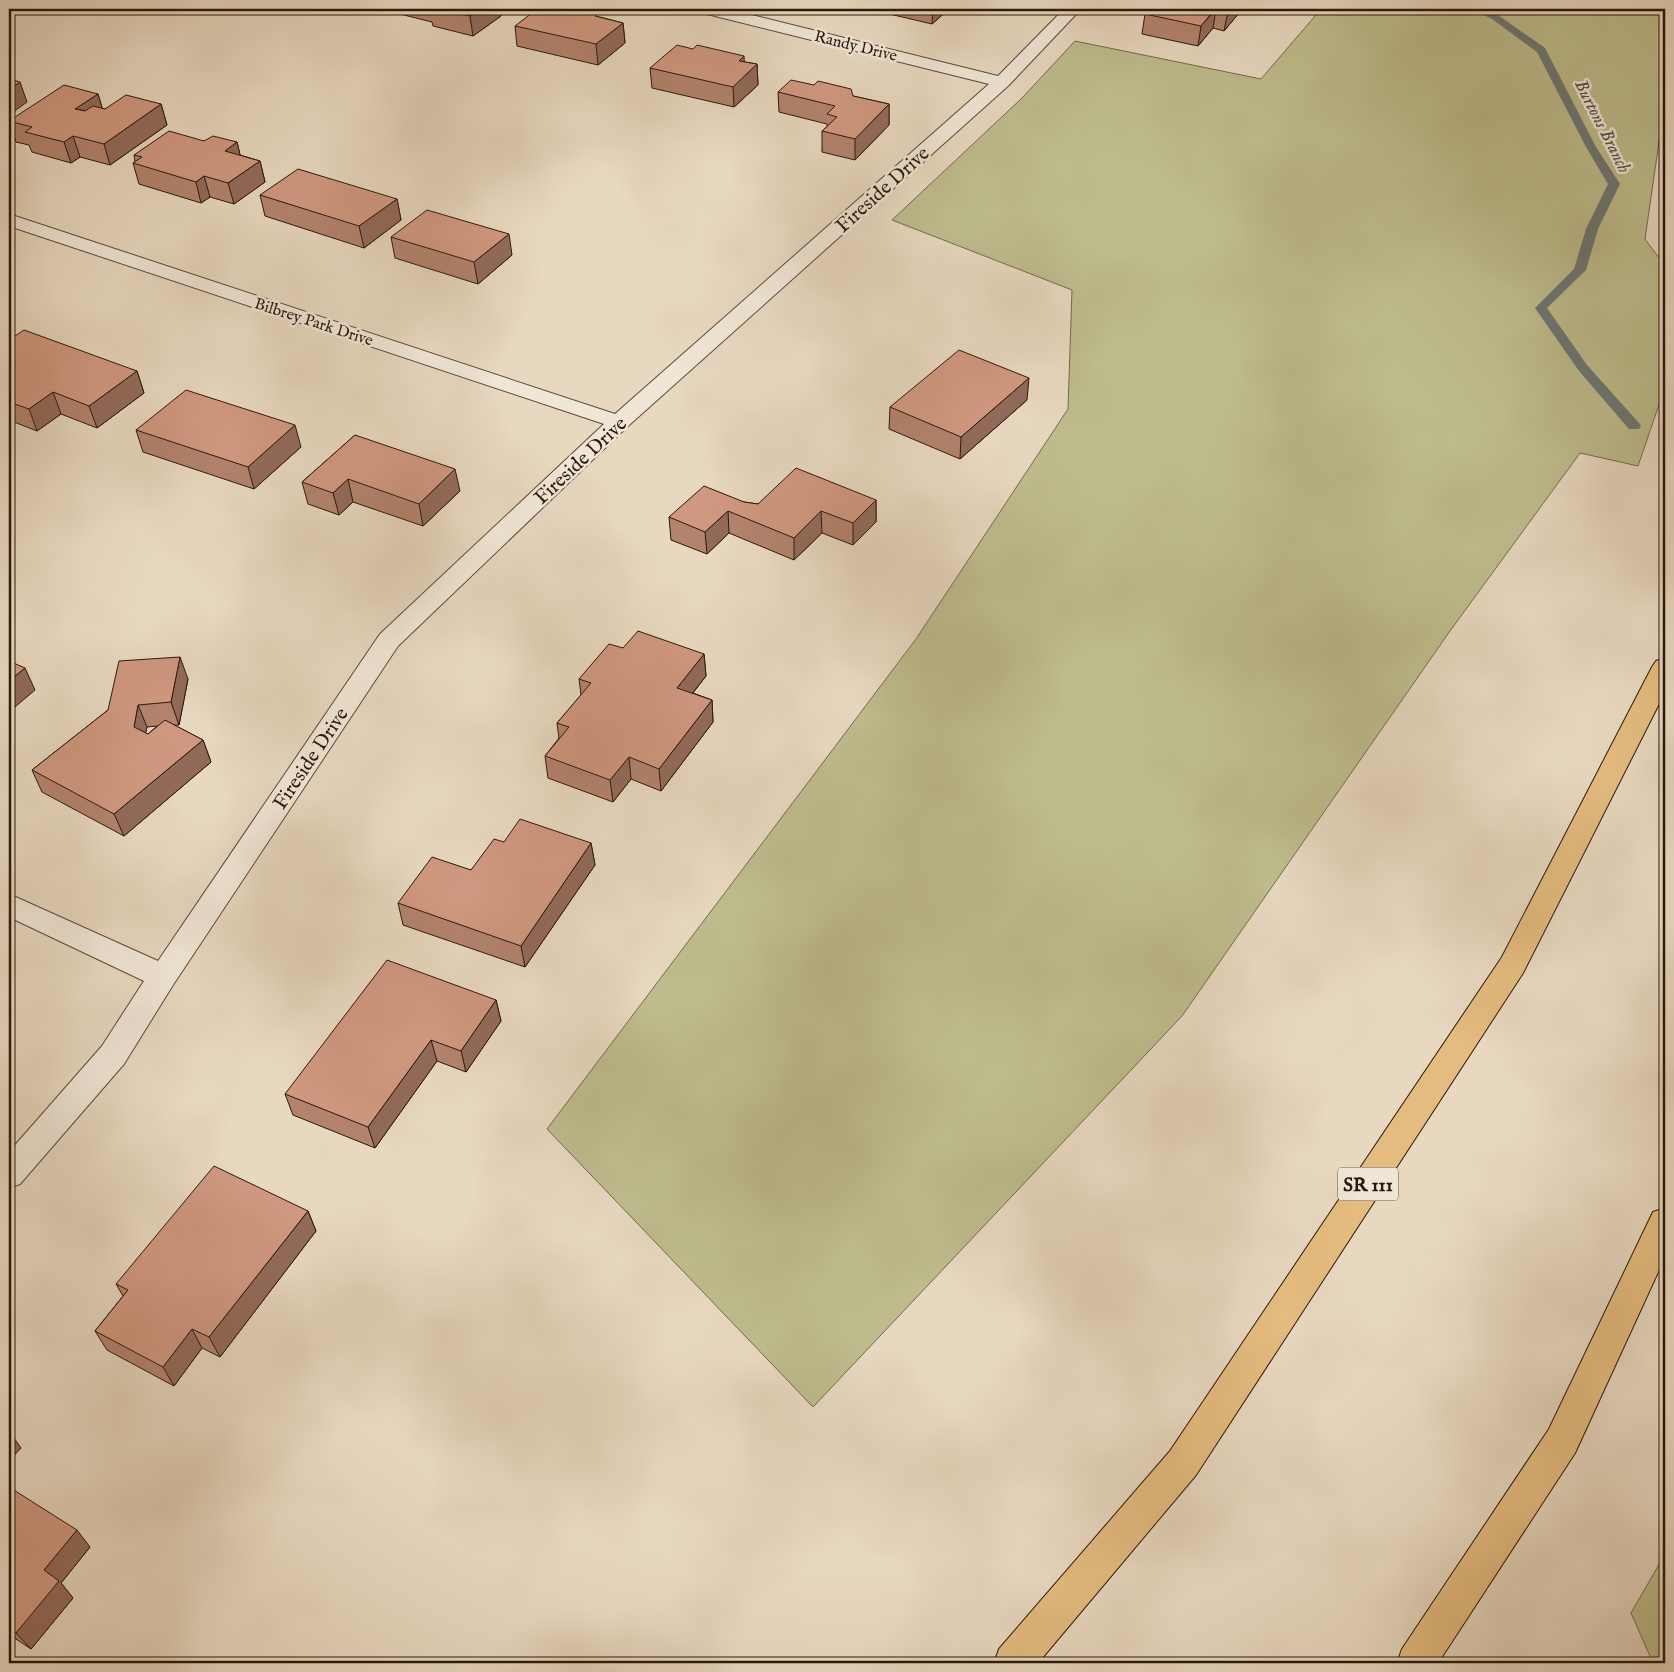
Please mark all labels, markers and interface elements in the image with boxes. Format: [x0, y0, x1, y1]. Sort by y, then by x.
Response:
street label: Randy Drive [812, 27, 899, 67]
water label: Burtons Branch [1568, 76, 1635, 178]
street label: Fireside Drive [831, 141, 935, 239]
street label: Bilbrey Park Drive [252, 294, 375, 351]
street label: Fireside Drive [529, 412, 633, 510]
street label: Fireside Drive [268, 703, 355, 815]
road number: SR 111 [1338, 1168, 1398, 1200]

